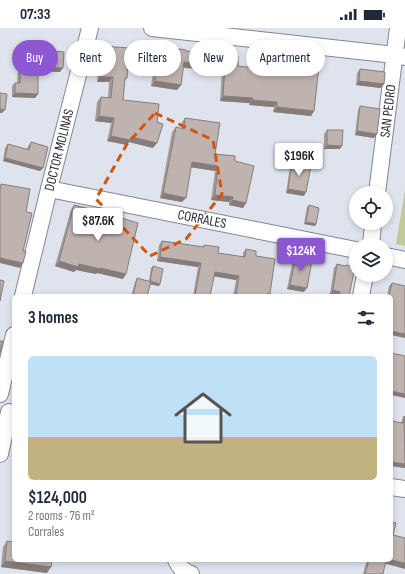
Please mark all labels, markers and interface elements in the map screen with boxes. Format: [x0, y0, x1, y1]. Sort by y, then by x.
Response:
text: 07:33 [20, 5, 50, 24]
chip: Buy [12, 40, 58, 76]
chip: Rent [66, 40, 116, 76]
chip: Filters [124, 40, 181, 76]
chip: New [189, 40, 238, 76]
chip: Apartment [246, 40, 325, 76]
street label: SAN PEDRO [376, 83, 400, 138]
street label: DOCTOR MOLINAS [41, 107, 77, 193]
pin: $196K [271, 143, 327, 177]
text: $196K [284, 148, 314, 164]
map controls [349, 186, 393, 282]
button: locate [349, 186, 393, 230]
street label: CORRALES [176, 206, 228, 232]
pin: $87.6K [65, 208, 131, 242]
text: $87.6K [82, 213, 114, 229]
pin: $124K [273, 238, 329, 272]
button: layers [349, 238, 393, 282]
text: $124K [286, 243, 316, 259]
icon: filters [355, 307, 377, 329]
text: 3 homes [28, 308, 78, 328]
icon: home [167, 382, 239, 454]
text: $124,000 [28, 488, 87, 508]
text: 2 rooms · 76 m² [28, 508, 95, 524]
text: Corrales [28, 524, 64, 540]

